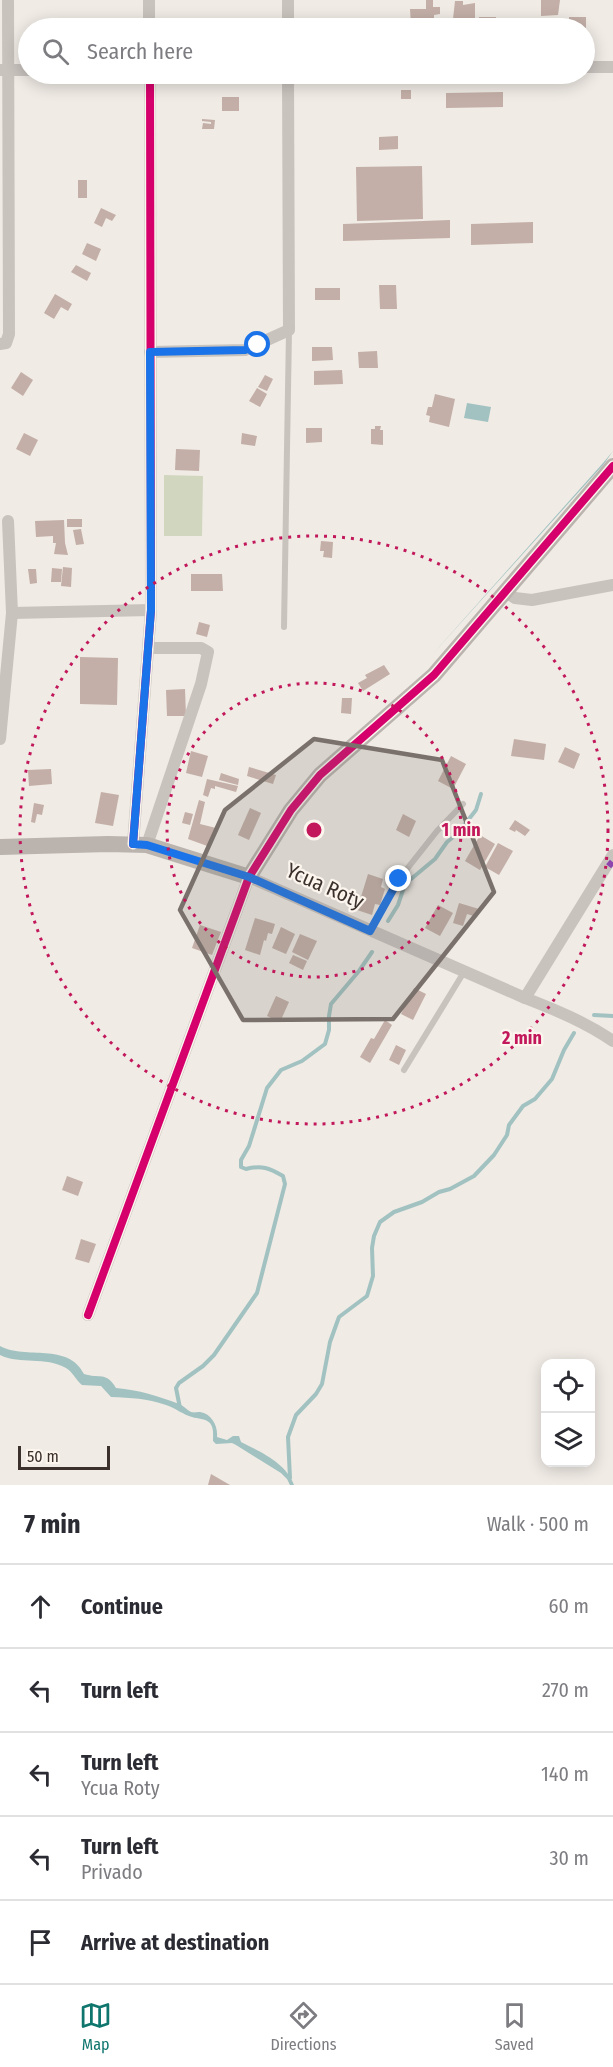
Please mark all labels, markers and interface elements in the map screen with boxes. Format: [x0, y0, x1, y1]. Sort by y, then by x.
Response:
search box [18, 18, 595, 84]
icon: search [39, 35, 72, 68]
text: Search here [87, 38, 193, 65]
route start [244, 331, 270, 357]
text: 1 min [441, 819, 481, 841]
centre of rings [304, 820, 324, 840]
street label: Ycua Roty [282, 857, 369, 915]
route end [385, 865, 411, 891]
text: 2 min [501, 1027, 542, 1049]
map controls [541, 1359, 595, 1467]
button: locate [541, 1359, 595, 1413]
button: layers [541, 1413, 595, 1467]
scale bar [18, 1443, 110, 1470]
text: 50 m [27, 1447, 59, 1466]
text: 7 min [24, 1509, 81, 1540]
text: Walk · 500 m [487, 1512, 589, 1536]
icon: ahead [24, 1590, 57, 1623]
text: Continue [81, 1593, 163, 1620]
text: 60 m [549, 1594, 589, 1618]
icon: left [24, 1674, 57, 1707]
text: Turn left [81, 1677, 159, 1704]
text: 270 m [542, 1678, 589, 1702]
text: Turn left [81, 1749, 159, 1776]
icon: left [24, 1758, 57, 1791]
text: 140 m [541, 1762, 589, 1786]
text: Ycua Roty [81, 1776, 160, 1800]
text: Turn left [81, 1833, 159, 1860]
icon: left [24, 1842, 57, 1875]
text: 30 m [549, 1846, 589, 1870]
text: Privado [81, 1860, 143, 1884]
icon: arrive [24, 1926, 57, 1959]
text: Arrive at destination [81, 1929, 269, 1956]
tab: Map [79, 1999, 112, 2054]
tab: Directions [270, 1999, 337, 2054]
tab: Saved [495, 1999, 534, 2054]

